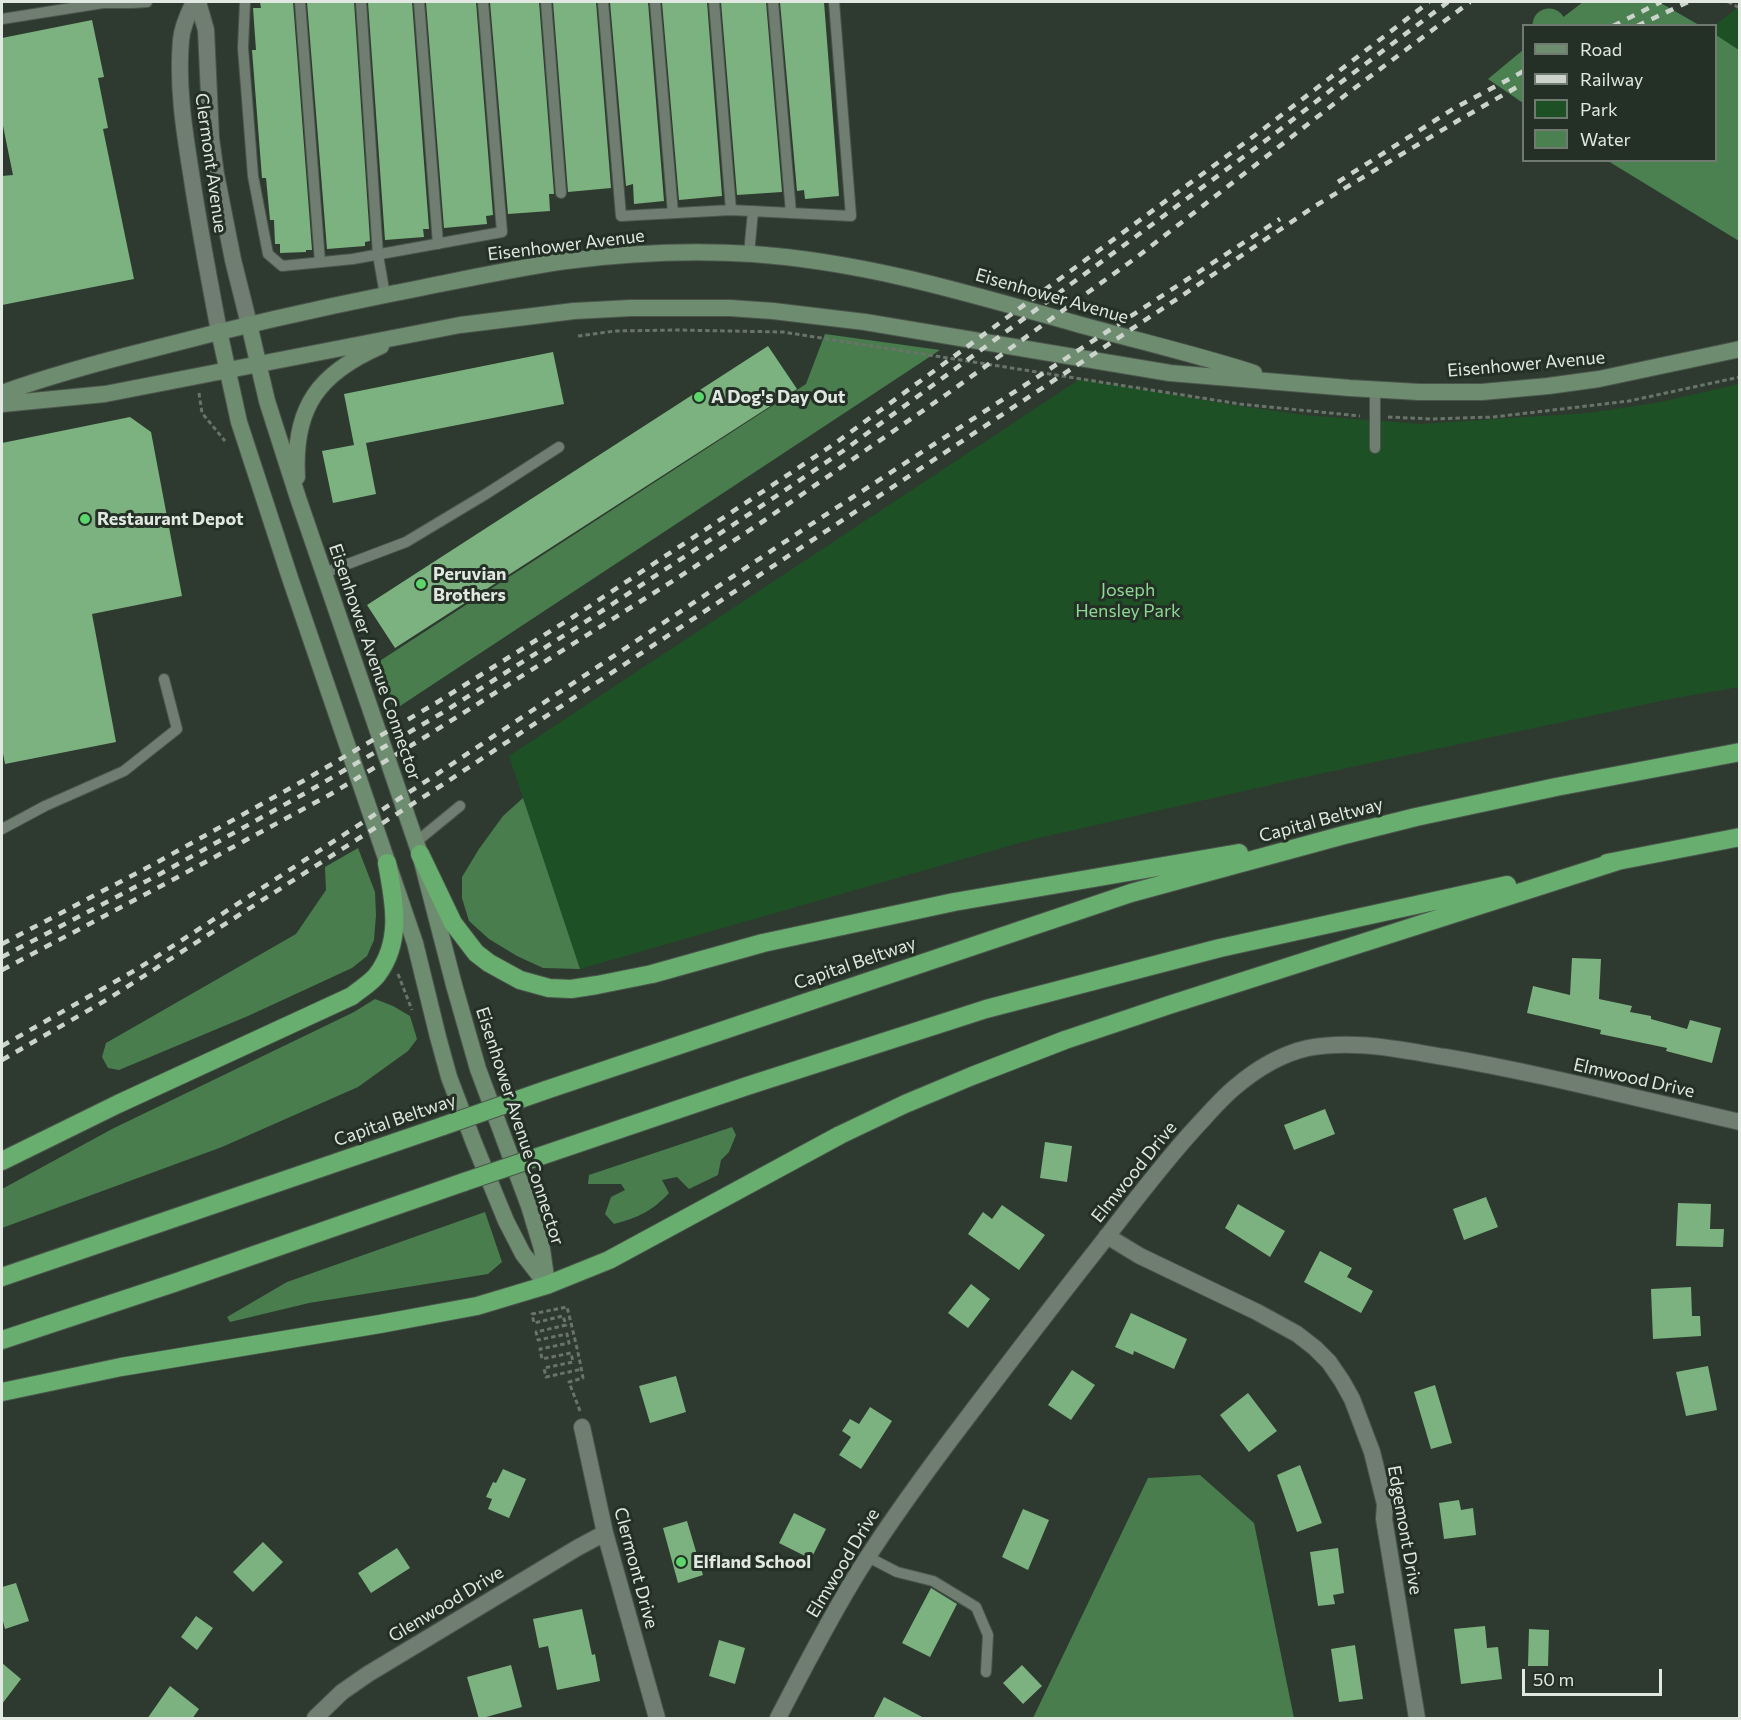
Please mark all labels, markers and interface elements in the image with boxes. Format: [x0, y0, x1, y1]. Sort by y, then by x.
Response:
legend [1522, 24, 1717, 162]
text: Road [1580, 38, 1622, 60]
text: Railway [1580, 68, 1643, 90]
street label: Clermont Avenue [190, 92, 232, 234]
text: Park [1580, 98, 1618, 120]
text: Water [1580, 128, 1631, 150]
street label: Eisenhower Avenue [486, 225, 646, 265]
street label: Eisenhower Avenue [973, 264, 1131, 328]
street label: Eisenhower Avenue [1446, 346, 1606, 382]
place label: A Dog's Day Out [711, 386, 845, 408]
marker: A Dog's Day Out [692, 390, 706, 404]
place label: Restaurant Depot [97, 508, 244, 530]
marker: Restaurant Depot [78, 512, 92, 526]
street label: Eisenhower Avenue Connector [324, 541, 426, 783]
place label: Peruvian Brothers [433, 563, 506, 606]
marker: Peruvian Brothers [414, 577, 428, 591]
park label: Joseph Hensley Park [1075, 579, 1181, 622]
street label: Capital Beltway [1257, 793, 1385, 847]
street label: Capital Beltway [791, 932, 919, 994]
street label: Eisenhower Avenue Connector [471, 1004, 569, 1248]
street label: Elmwood Drive [1571, 1054, 1697, 1102]
street label: Capital Beltway [331, 1089, 459, 1151]
street label: Elmwood Drive [1087, 1117, 1181, 1227]
street label: Edgemont Drive [1383, 1464, 1427, 1596]
street label: Elmwood Drive [802, 1504, 884, 1622]
street label: Clermont Drive [609, 1505, 663, 1631]
place label: Elfland School [693, 1551, 811, 1573]
marker: Elfland School [674, 1555, 688, 1569]
street label: Glenwood Drive [385, 1561, 507, 1647]
scale bar [1525, 1657, 1664, 1695]
text: 50 m [1533, 1668, 1574, 1690]

